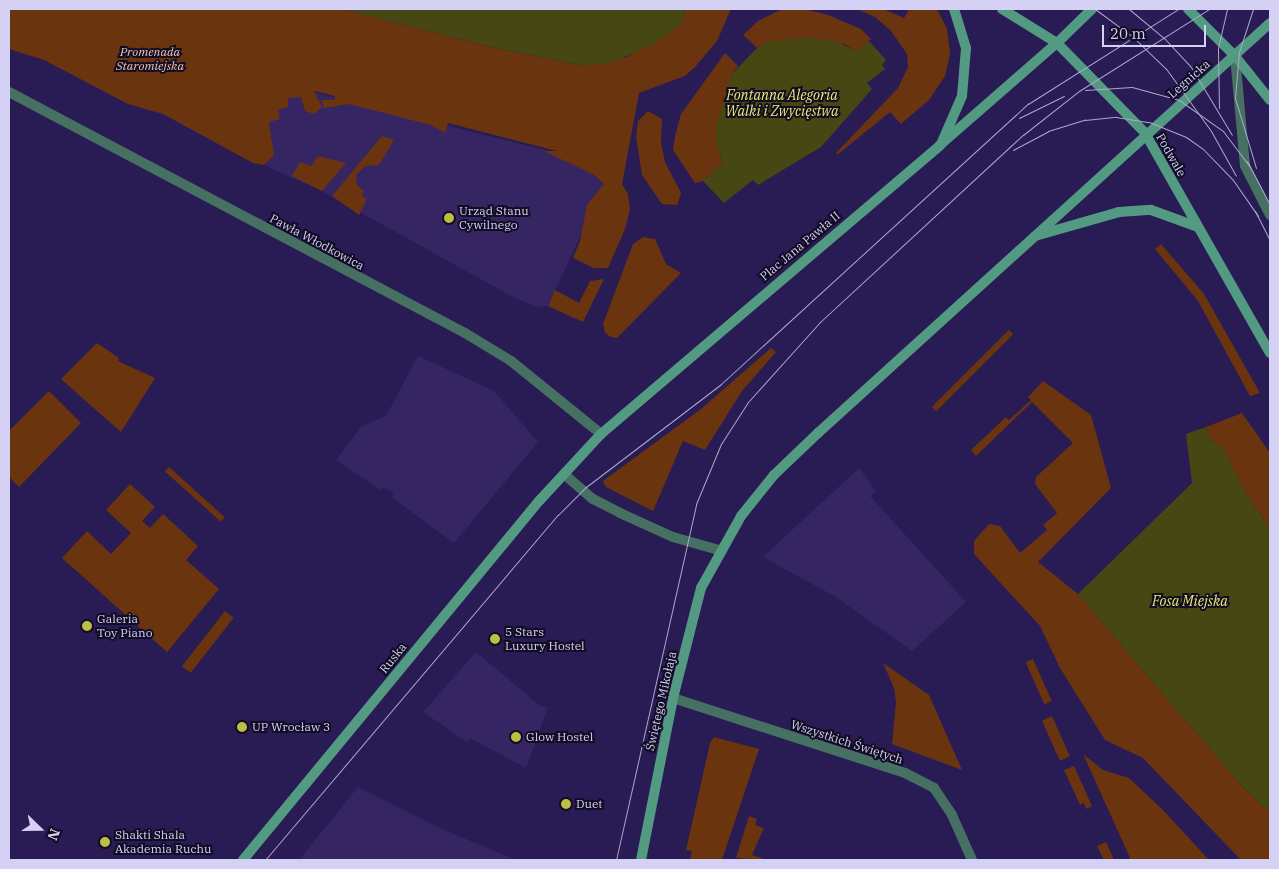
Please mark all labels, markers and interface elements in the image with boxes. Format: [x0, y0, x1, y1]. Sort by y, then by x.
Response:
scale bar [1104, 15, 1208, 47]
text: 20 m [1110, 24, 1146, 43]
park label: Promenada Staromiejska [116, 45, 184, 73]
street label: Legnicka [1165, 57, 1213, 101]
water label: Fontanna Alegoria Walki i Zwycięstwa [725, 87, 839, 120]
street label: Podwale [1153, 131, 1189, 179]
place label: Urząd Stanu Cywilnego [459, 204, 529, 232]
street label: Plac Jana Pawła II [757, 208, 843, 284]
street label: Pawła Włodkowica [267, 211, 367, 273]
marker: Urząd Stanu Cywilnego [443, 212, 455, 224]
water label: Fosa Miejska [1152, 593, 1228, 609]
place label: Galeria Toy Piano [97, 612, 152, 640]
marker: Galeria Toy Piano [81, 620, 93, 632]
place label: 5 Stars Luxury Hostel [505, 625, 585, 653]
marker: 5 Stars Luxury Hostel [489, 633, 501, 645]
street label: Ruska [376, 640, 410, 676]
street label: Świętego Mikołaja [643, 650, 679, 752]
street label: Wszystkich Świętych [789, 717, 905, 767]
place label: UP Wrocław 3 [252, 720, 330, 734]
marker: UP Wrocław 3 [236, 721, 248, 733]
place label: Glow Hostel [526, 730, 593, 744]
marker: Glow Hostel [510, 731, 522, 743]
place label: Duet [576, 797, 603, 811]
marker: Duet [560, 798, 572, 810]
north arrow [15, 804, 65, 854]
text: N [43, 826, 64, 843]
place label: Shakti Shala Akademia Ruchu [115, 828, 211, 856]
marker: Shakti Shala Akademia Ruchu [99, 836, 111, 848]

